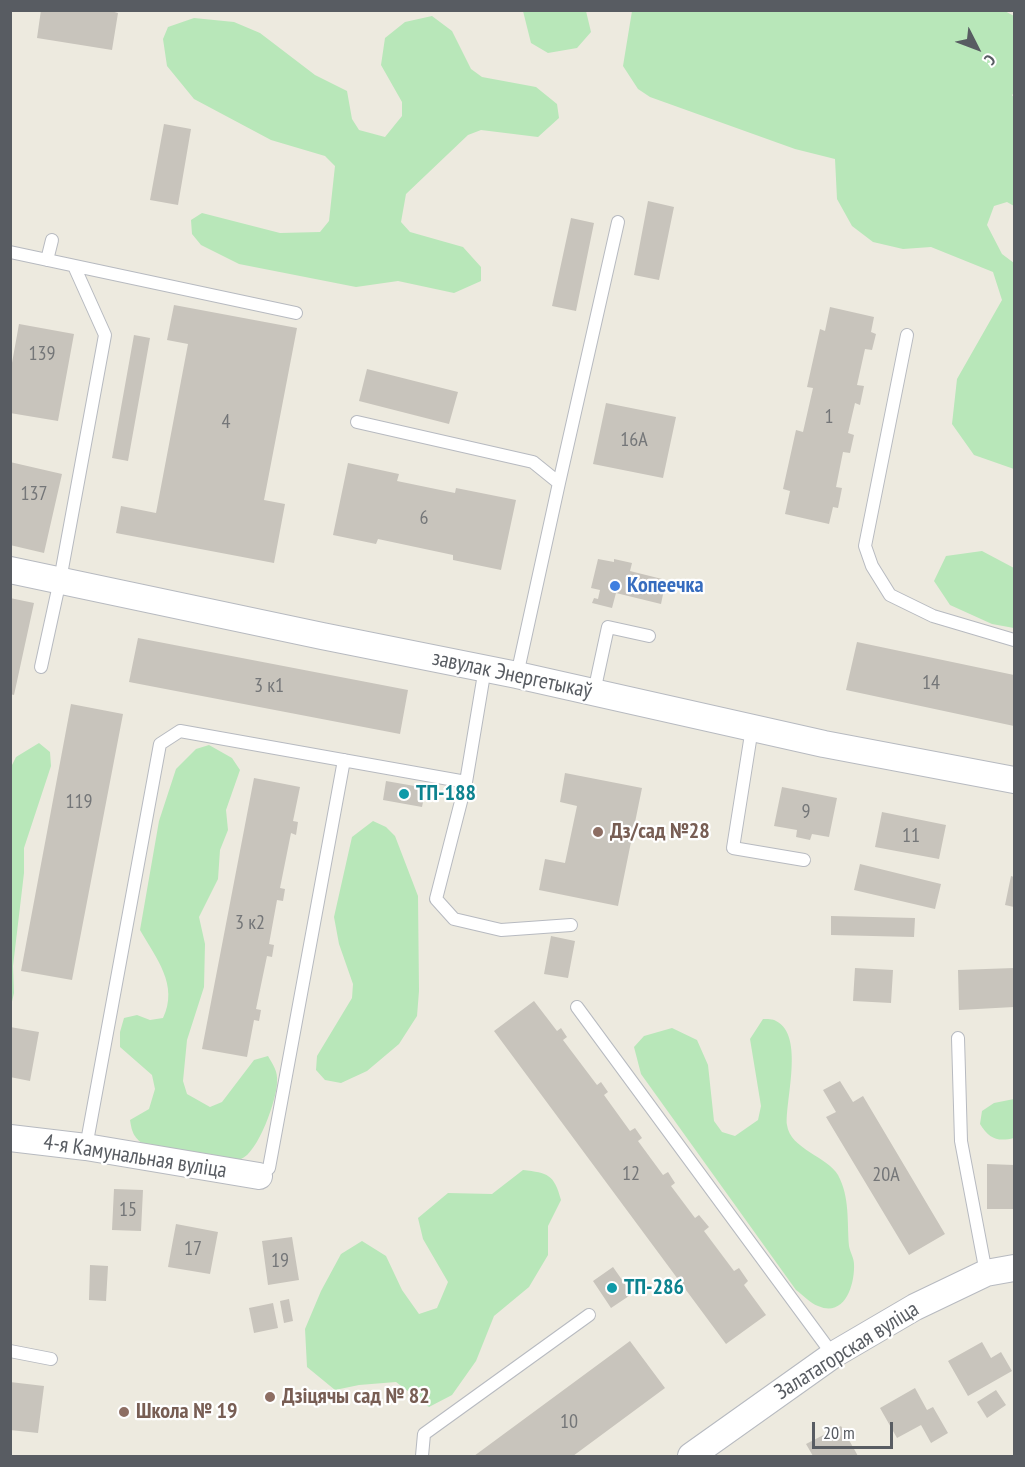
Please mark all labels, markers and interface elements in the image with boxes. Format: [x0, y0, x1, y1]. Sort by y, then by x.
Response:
north arrow [947, 18, 1007, 78]
text: С [980, 51, 1000, 69]
house number: 139 [29, 342, 55, 366]
house number: 1 [825, 405, 833, 429]
house number: 4 [222, 410, 230, 434]
house number: 16А [620, 428, 648, 452]
house number: 137 [21, 482, 47, 506]
house number: 6 [420, 506, 428, 530]
place label: Копеечка [627, 573, 703, 599]
marker: Копеечка [608, 579, 622, 593]
street label: завулак Энергетыкаў [430, 645, 594, 705]
house number: 14 [922, 671, 940, 695]
house number: 3 к1 [254, 674, 284, 698]
place label: ТП-188 [416, 781, 476, 807]
marker: ТП-188 [397, 787, 411, 801]
house number: 119 [66, 790, 92, 814]
house number: 9 [802, 800, 810, 824]
place label: Дз/сад №28 [610, 819, 710, 845]
house number: 11 [902, 824, 920, 848]
marker: Дз/сад №28 [591, 825, 605, 839]
house number: 3 к2 [235, 911, 265, 935]
street label: 4-я Камунальная вуліца [42, 1129, 228, 1185]
house number: 12 [622, 1162, 640, 1186]
house number: 20А [872, 1163, 900, 1187]
house number: 15 [119, 1198, 137, 1222]
house number: 17 [184, 1237, 202, 1261]
house number: 19 [271, 1249, 289, 1273]
place label: ТП-286 [624, 1275, 684, 1301]
marker: ТП-286 [605, 1281, 619, 1295]
street label: Залатагорская вуліца [770, 1296, 924, 1406]
place label: Дзіцячы сад № 82 [282, 1384, 430, 1410]
marker: Дзіцячы сад № 82 [263, 1390, 277, 1404]
place label: Школа № 19 [136, 1399, 238, 1425]
marker: Школа № 19 [117, 1405, 131, 1419]
house number: 10 [560, 1410, 578, 1434]
scale bar [815, 1410, 896, 1448]
text: 20 m [823, 1421, 855, 1444]

